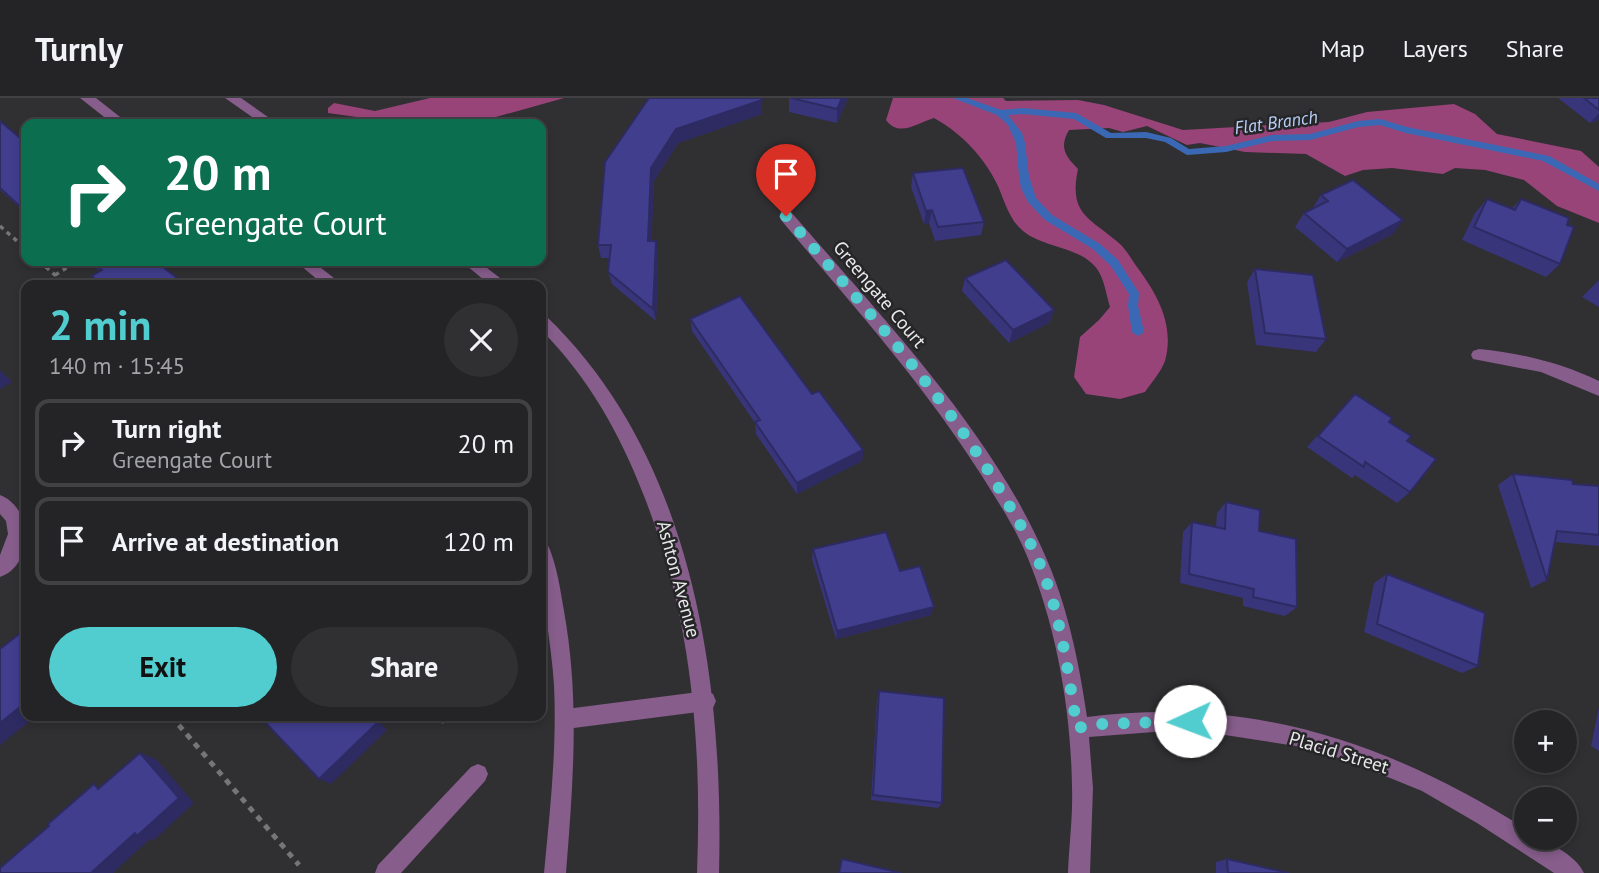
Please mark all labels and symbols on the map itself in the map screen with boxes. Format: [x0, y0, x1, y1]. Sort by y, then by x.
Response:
water label: Flat Branch [1233, 105, 1319, 139]
pin [756, 144, 816, 216]
street label: Greengate Court [828, 236, 932, 353]
street label: Ashton Avenue [652, 518, 706, 640]
position arrow [1153, 684, 1227, 758]
street label: Placid Street [1286, 725, 1392, 779]

